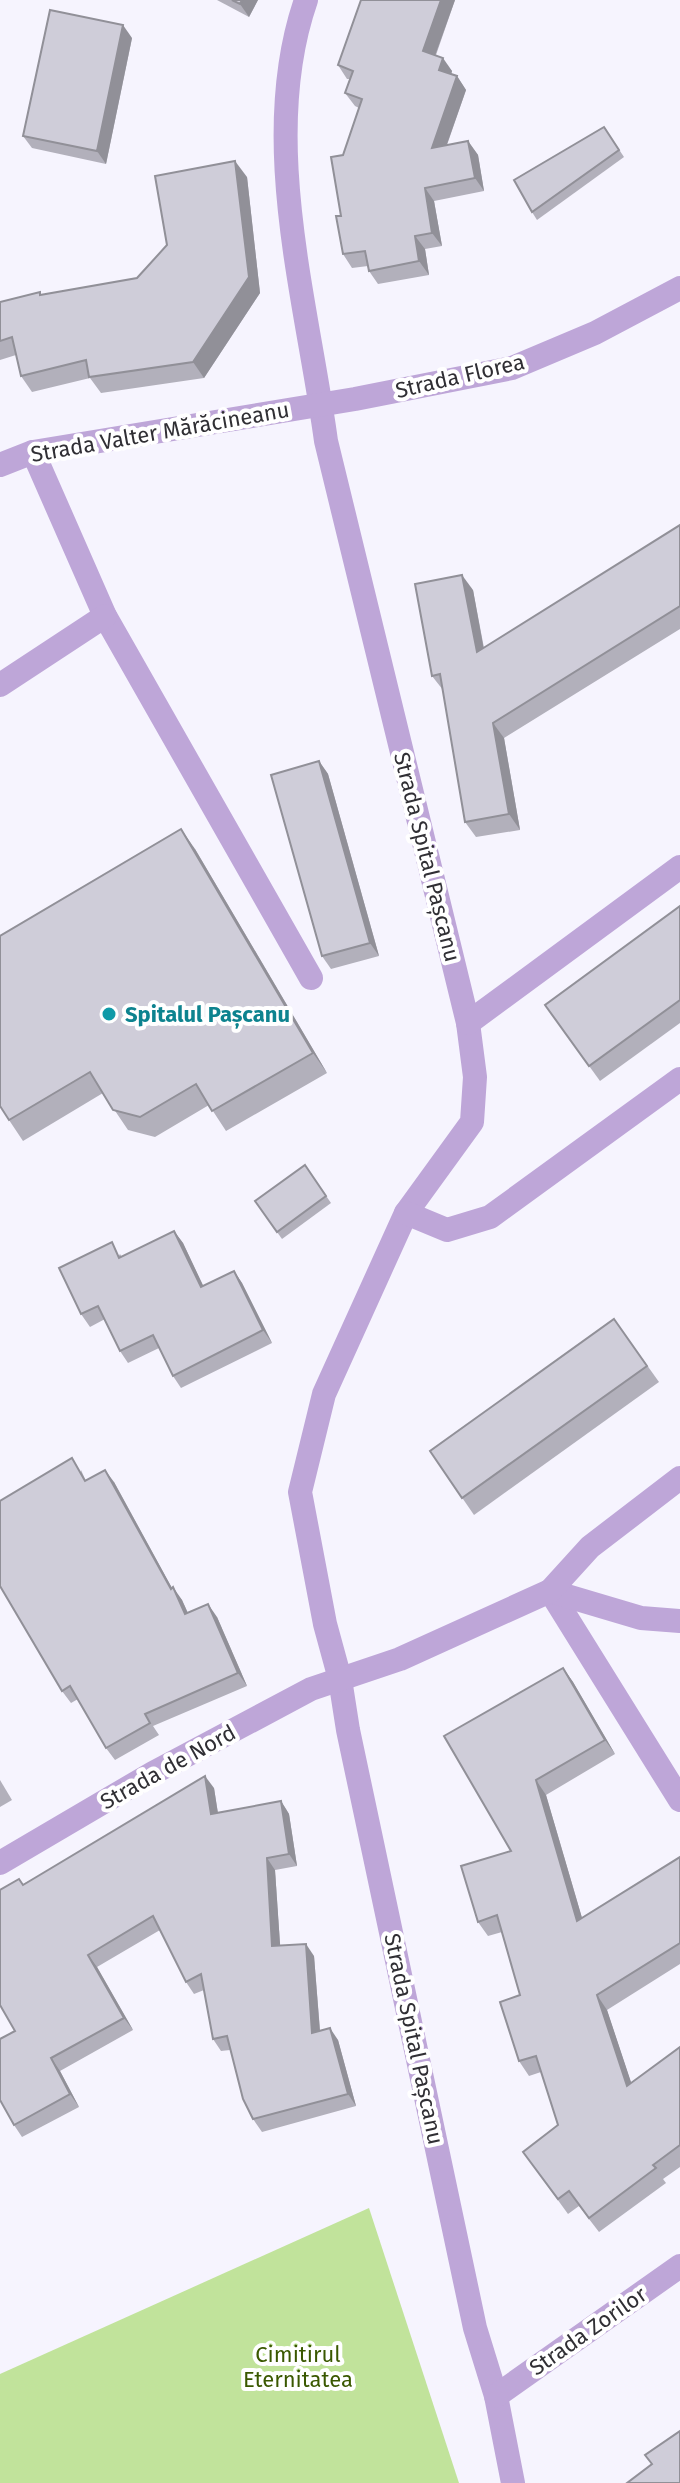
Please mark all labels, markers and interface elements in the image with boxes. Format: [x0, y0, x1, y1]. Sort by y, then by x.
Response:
street label: Strada Florea [393, 348, 527, 404]
street label: Strada Valter Mărăcineanu [29, 396, 291, 468]
street label: Strada Spital Pașcanu [388, 749, 466, 965]
place label: Spitalul Pașcanu [125, 1001, 290, 1029]
marker: Spitalul Pașcanu [100, 1005, 118, 1023]
street label: Strada de Nord [96, 1719, 240, 1815]
street label: Strada Spital Pașcanu [378, 1931, 450, 2147]
street label: Strada Zorilor [524, 2280, 652, 2381]
park label: Cimitirul Eternitatea [243, 2341, 353, 2393]

